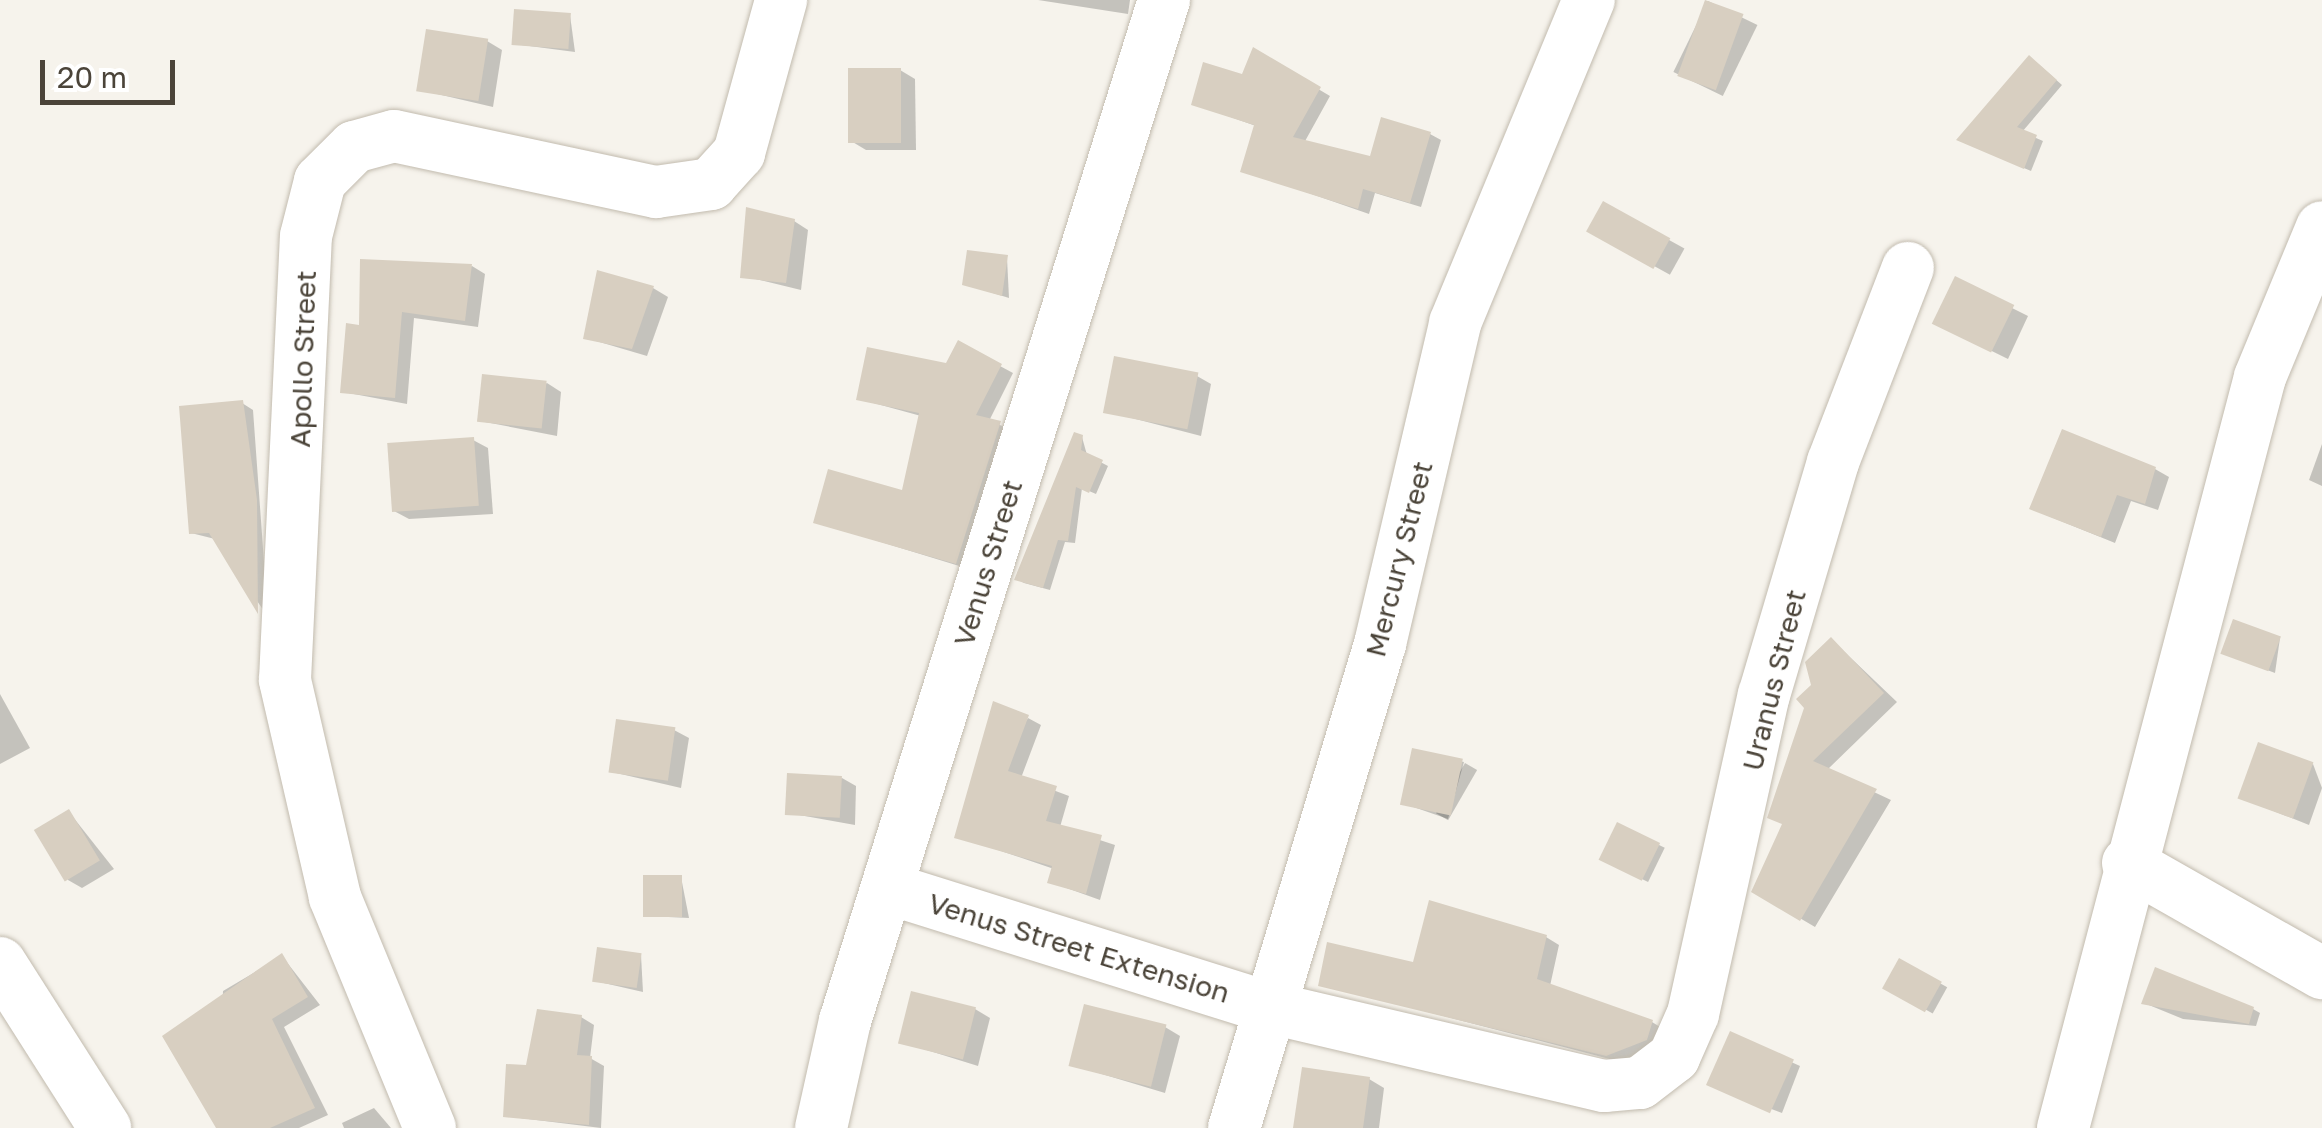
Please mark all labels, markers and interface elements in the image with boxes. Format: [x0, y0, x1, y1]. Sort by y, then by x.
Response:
scale bar [45, 40, 180, 102]
text: 20 m [57, 59, 127, 95]
street label: Apollo Street [283, 270, 323, 448]
street label: Mercury Street [1358, 458, 1440, 660]
street label: Venus Street [947, 476, 1029, 650]
street label: Uranus Street [1735, 586, 1813, 774]
street label: Venus Street Extension [924, 886, 1234, 1010]

